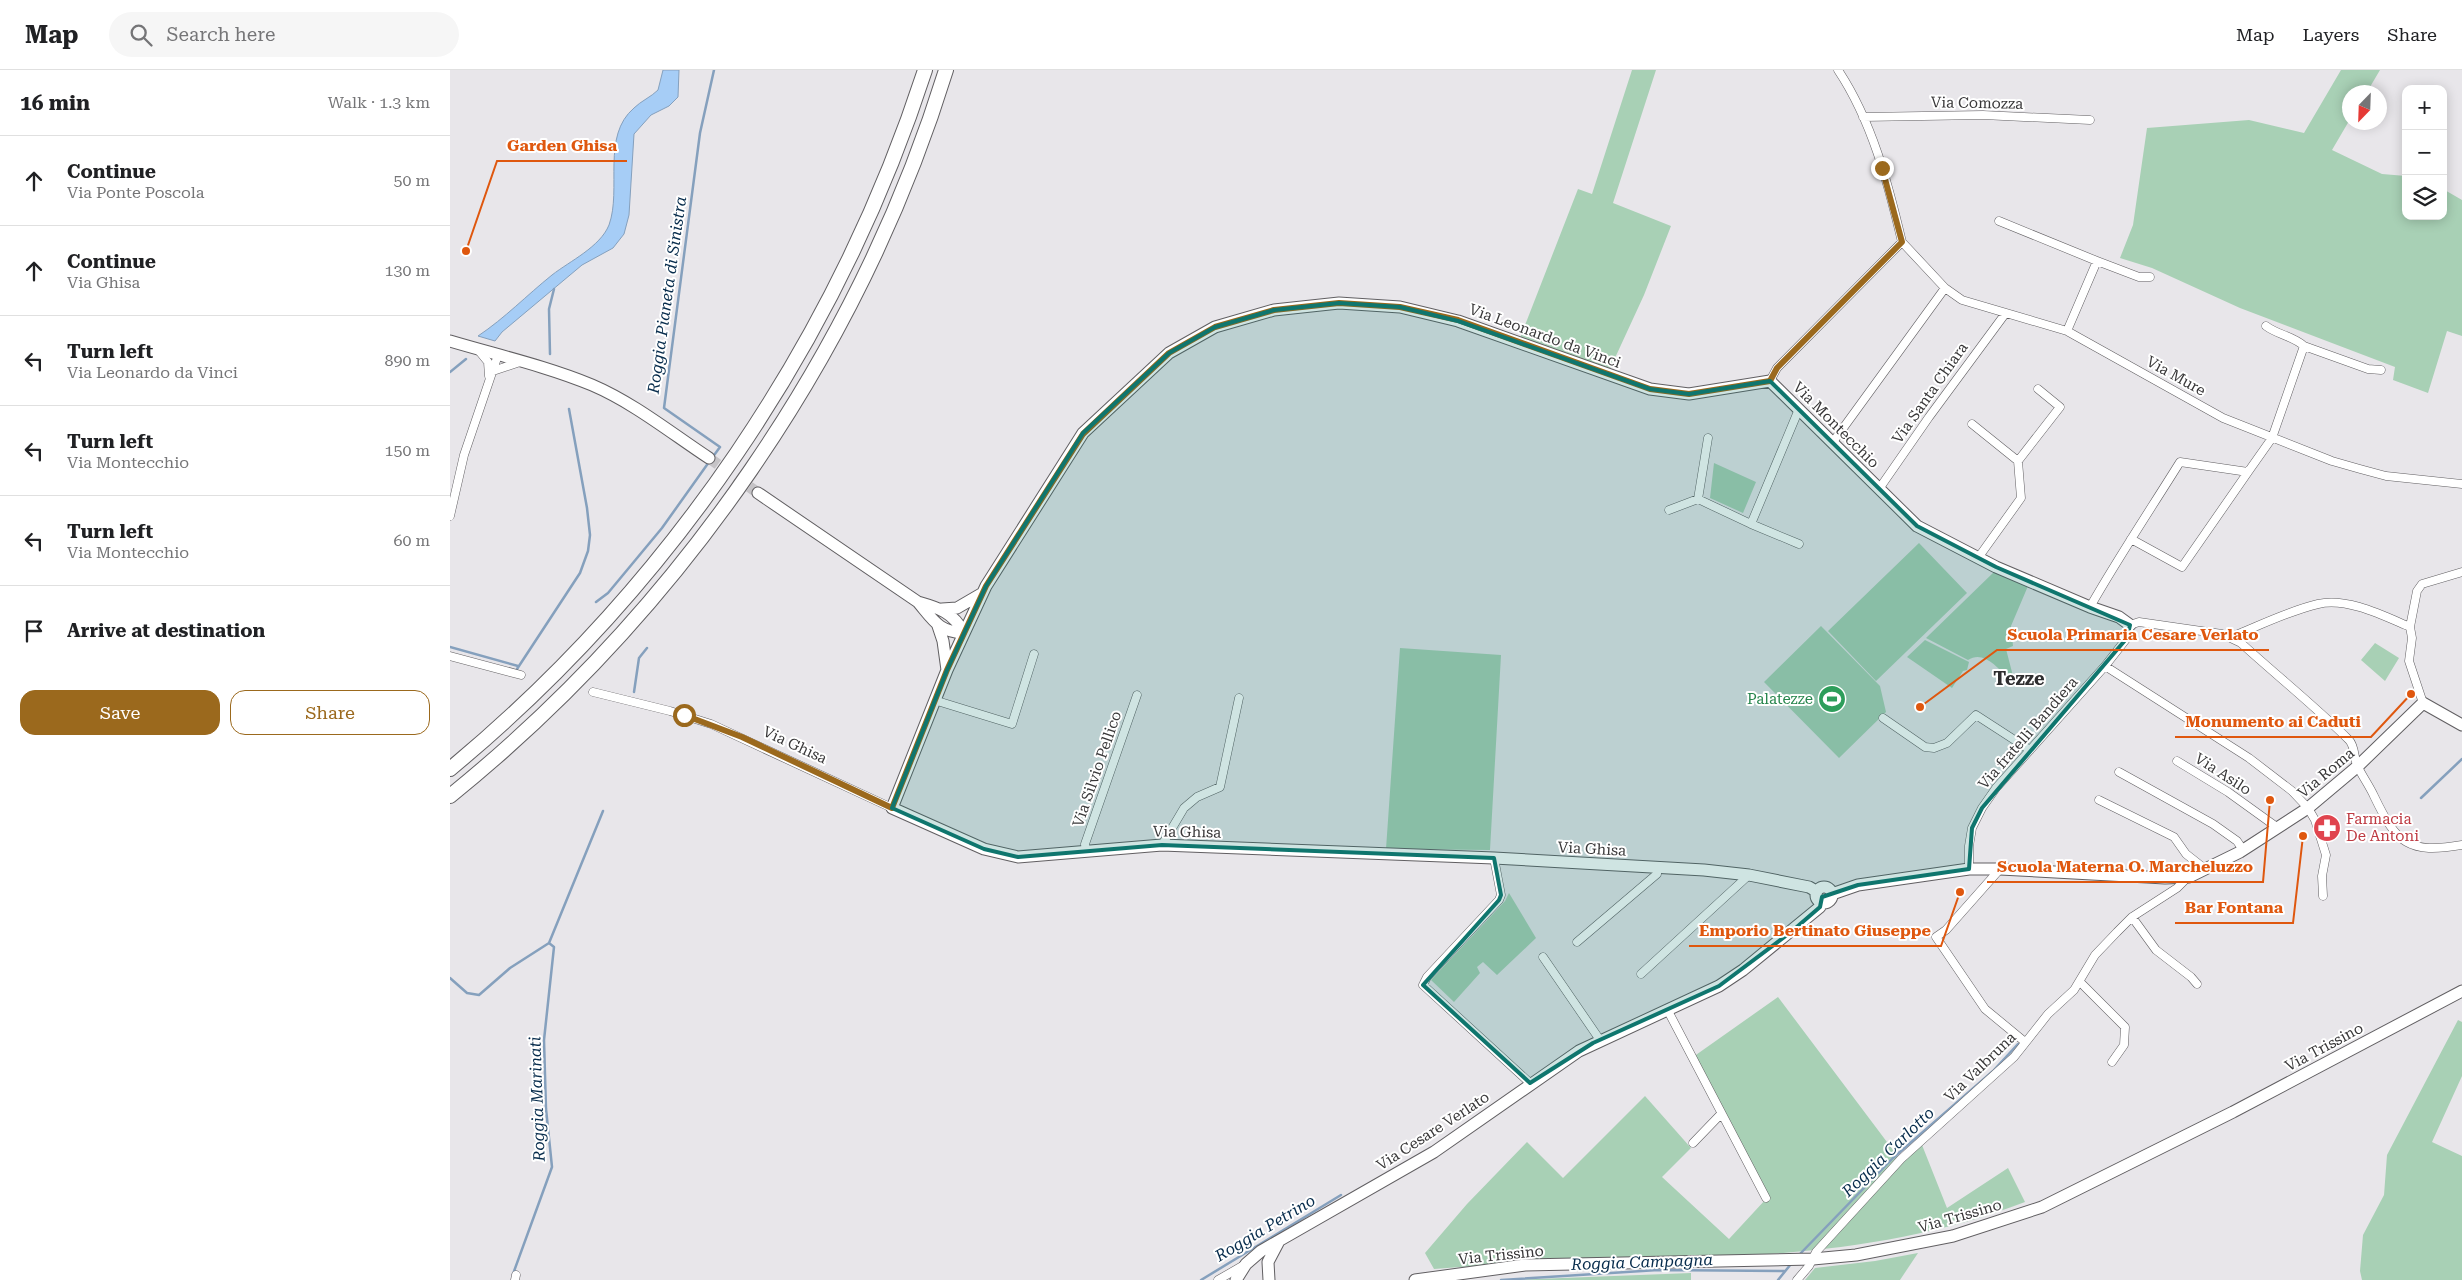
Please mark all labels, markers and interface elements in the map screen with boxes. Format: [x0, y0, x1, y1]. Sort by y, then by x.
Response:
search box [109, 12, 459, 57]
text: Map [25, 21, 79, 49]
icon: search [127, 21, 155, 49]
text: Search here [167, 23, 275, 46]
text: Map [2236, 24, 2275, 45]
text: Layers [2303, 24, 2359, 45]
text: Share [2387, 24, 2437, 45]
north arrow [2342, 85, 2387, 130]
map controls [2402, 85, 2447, 220]
button: + [2402, 85, 2447, 130]
text: 16 min [20, 91, 90, 115]
text: Walk · 1.3 km [328, 93, 430, 112]
street label: Via Comozza [1931, 93, 2023, 113]
callout: Garden Ghisa [497, 130, 627, 161]
button: − [2402, 130, 2447, 175]
text: Garden Ghisa [507, 136, 618, 155]
route end [1871, 157, 1894, 180]
text: Continue [67, 160, 156, 183]
icon: ahead [20, 167, 48, 195]
text: 50 m [393, 171, 430, 190]
button: layers [2402, 175, 2447, 220]
text: Via Ponte Poscola [67, 183, 204, 202]
water label: Roggia Pianeta di Sinistra [644, 195, 690, 396]
text: Continue [67, 250, 156, 273]
icon: ahead [20, 257, 48, 285]
text: 130 m [384, 261, 430, 280]
text: Via Ghisa [67, 273, 140, 292]
street label: Via Leonardo da Vinci [1467, 300, 1624, 372]
street label: Via Santa Chiara [1888, 339, 1972, 447]
text: Turn left [67, 340, 153, 363]
icon: left [20, 347, 48, 375]
text: 890 m [384, 351, 430, 370]
street label: Via Mure [2143, 352, 2209, 400]
text: Via Leonardo da Vinci [67, 363, 238, 382]
street label: Via Montecchio [1789, 378, 1883, 472]
text: Turn left [67, 430, 153, 453]
icon: left [20, 437, 48, 465]
text: 150 m [384, 441, 430, 460]
text: Via Montecchio [67, 453, 189, 472]
text: Turn left [67, 520, 153, 543]
icon: left [20, 527, 48, 555]
text: 60 m [393, 531, 430, 550]
text: Via Montecchio [67, 543, 189, 562]
icon: arrive [20, 617, 48, 645]
text: Arrive at destination [67, 619, 265, 642]
callout: Scuola Primaria Cesare Verlato [1997, 619, 2269, 650]
text: Scuola Primaria Cesare Verlato [2007, 625, 2259, 644]
district label: Tezze [1993, 668, 2045, 689]
street label: Via fratelli Bandiera [1974, 673, 2082, 793]
sports icon: Palatezze [1817, 684, 1847, 714]
button: Save [20, 690, 220, 735]
button: Share [230, 690, 430, 735]
place label: Palatezze [1747, 690, 1813, 708]
route start [673, 704, 696, 727]
callout: Monumento ai Caduti [2175, 706, 2371, 737]
street label: Via Silvio Pellico [1069, 709, 1125, 829]
text: Monumento ai Caduti [2185, 712, 2361, 731]
street label: Via Ghisa [760, 722, 830, 768]
street label: Via Roma [2294, 744, 2358, 802]
street label: Via Asilo [2191, 749, 2255, 799]
place label: Farmacia De Antoni [2346, 810, 2419, 845]
pharmacy icon: Farmacia De Antoni [2312, 813, 2342, 843]
street label: Via Ghisa [1153, 822, 1221, 842]
street label: Via Ghisa [1557, 838, 1627, 860]
callout: Scuola Materna O. Marcheluzzo [1987, 851, 2263, 882]
text: Scuola Materna O. Marcheluzzo [1997, 857, 2253, 876]
callout: Bar Fontana [2175, 892, 2293, 923]
text: Bar Fontana [2185, 898, 2284, 917]
callout: Emporio Bertinato Giuseppe [1689, 915, 1941, 946]
text: Emporio Bertinato Giuseppe [1699, 921, 1931, 940]
street label: Via Trissino [2282, 1019, 2366, 1075]
street label: Via Valbruna [1940, 1028, 2020, 1106]
water label: Roggia Marinati [525, 1036, 549, 1163]
street label: Via Cesare Verlato [1373, 1088, 1493, 1174]
water label: Roggia Carlotto [1837, 1103, 1938, 1201]
water label: Roggia Petrino [1211, 1191, 1318, 1266]
street label: Via Trissino [1916, 1196, 2004, 1236]
street label: Via Trissino [1457, 1242, 1545, 1268]
water label: Roggia Campagna [1570, 1250, 1714, 1274]

